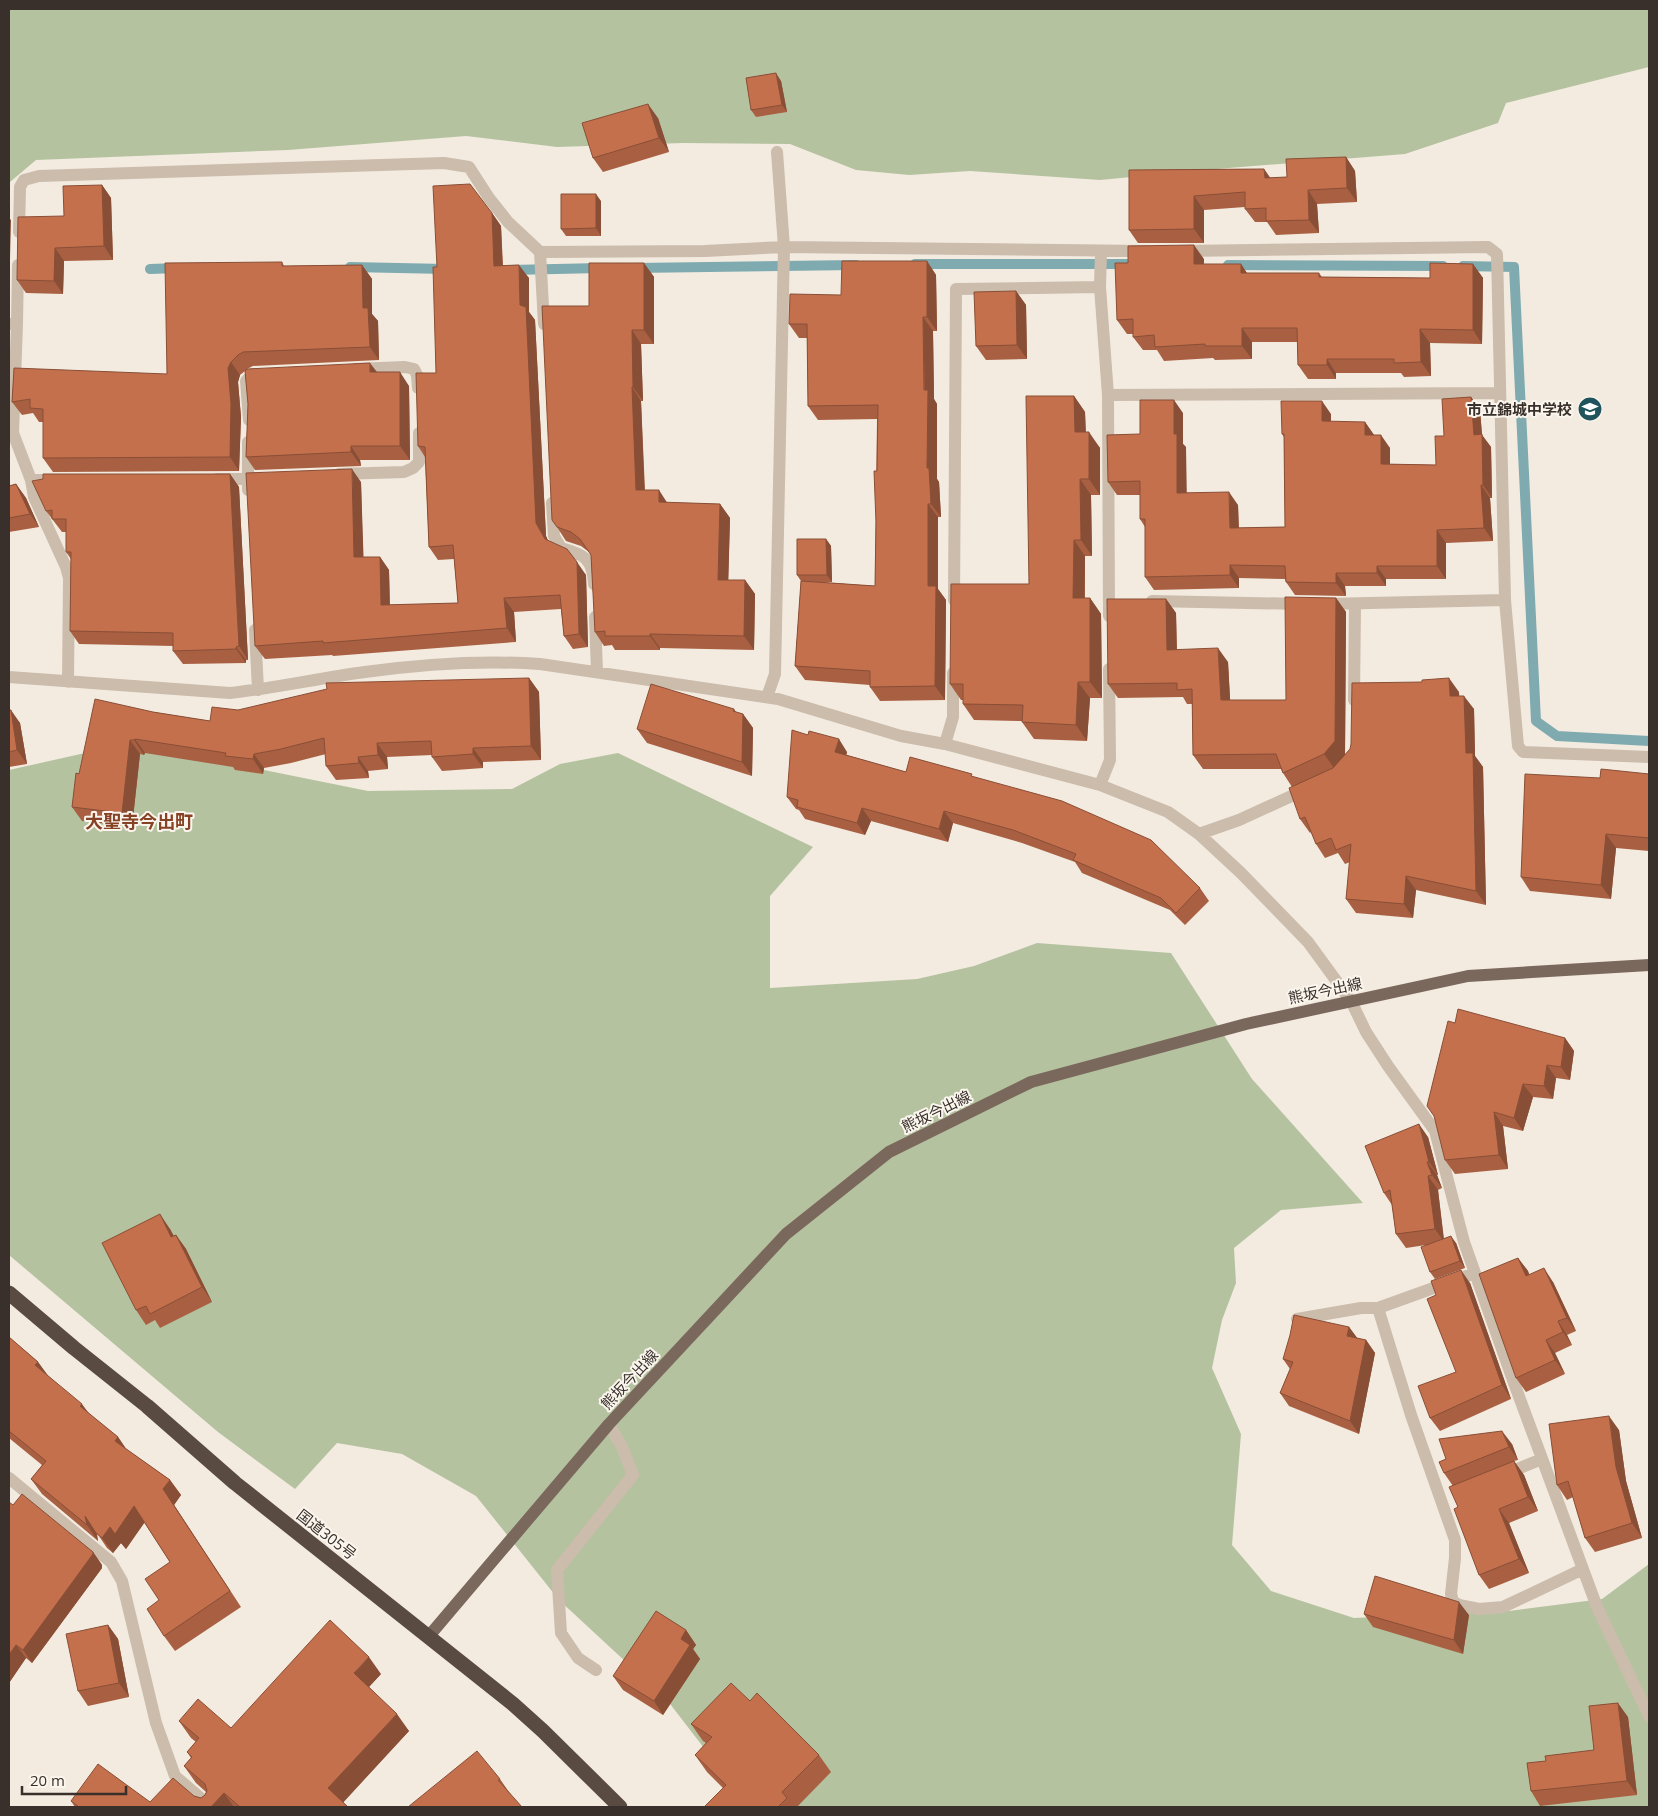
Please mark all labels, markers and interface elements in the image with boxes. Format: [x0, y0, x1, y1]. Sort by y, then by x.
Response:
school or university icon: 市立錦城中学校 [1577, 396, 1603, 422]
place label: 市立錦城中学校 [1467, 399, 1572, 419]
district label: 大聖寺今出町 [85, 809, 193, 833]
street label: 熊坂今出線 [1286, 972, 1364, 1008]
street label: 熊坂今出線 [898, 1086, 974, 1136]
street label: 熊坂今出線 [596, 1345, 662, 1413]
street label: 国道305号 [293, 1504, 361, 1564]
scale bar [22, 1764, 126, 1796]
text: 20 m [30, 1770, 65, 1790]

